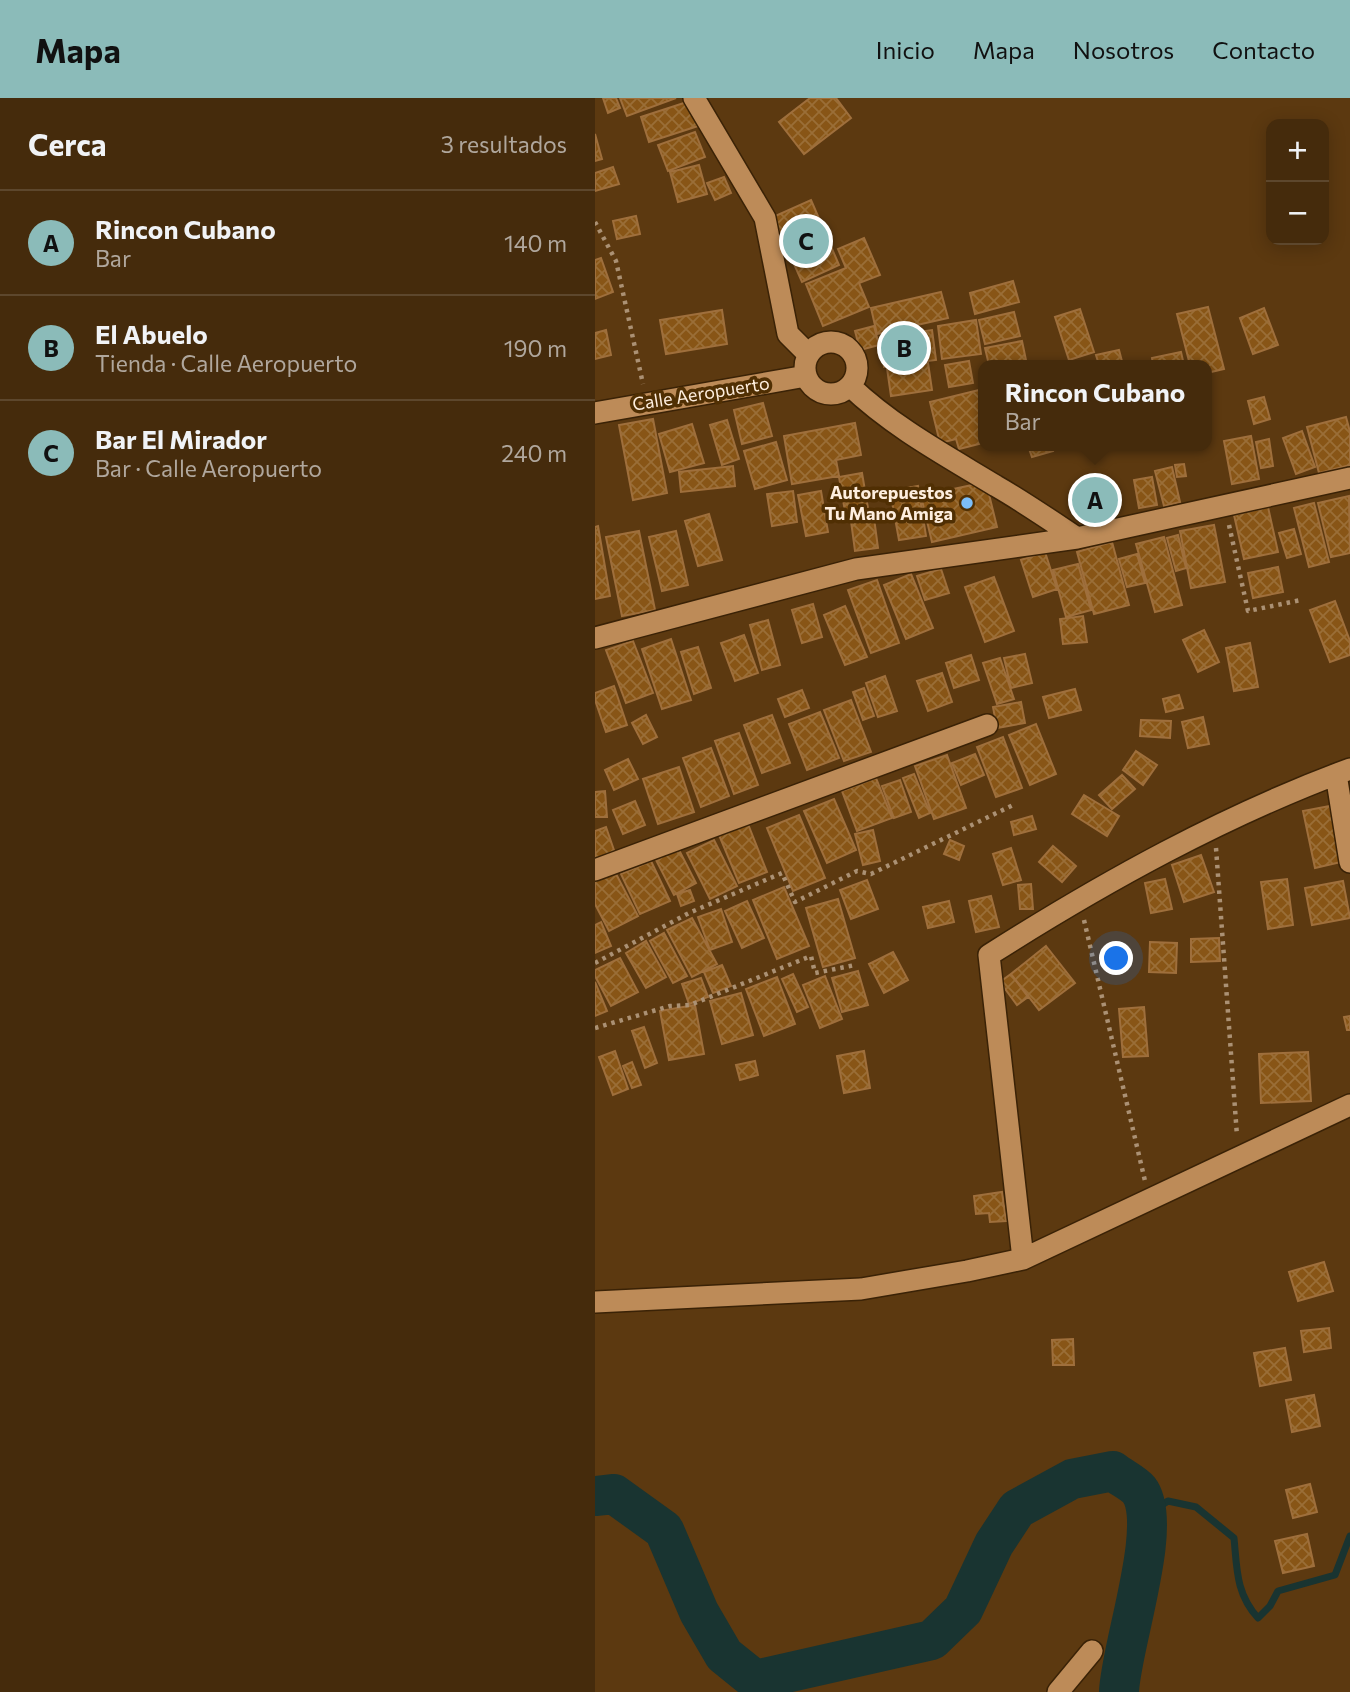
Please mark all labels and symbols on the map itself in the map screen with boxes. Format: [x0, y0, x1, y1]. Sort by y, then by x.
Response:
pin: C [783, 215, 829, 267]
pin: B [881, 322, 927, 374]
street label: Calle Aeropuerto [631, 371, 771, 415]
pin: A [1072, 474, 1118, 526]
place label: Autorepuestos Tu Mano Amiga [825, 481, 953, 524]
marker: Autorepuestos Tu Mano Amiga [959, 495, 975, 511]
your location [1099, 941, 1133, 975]

